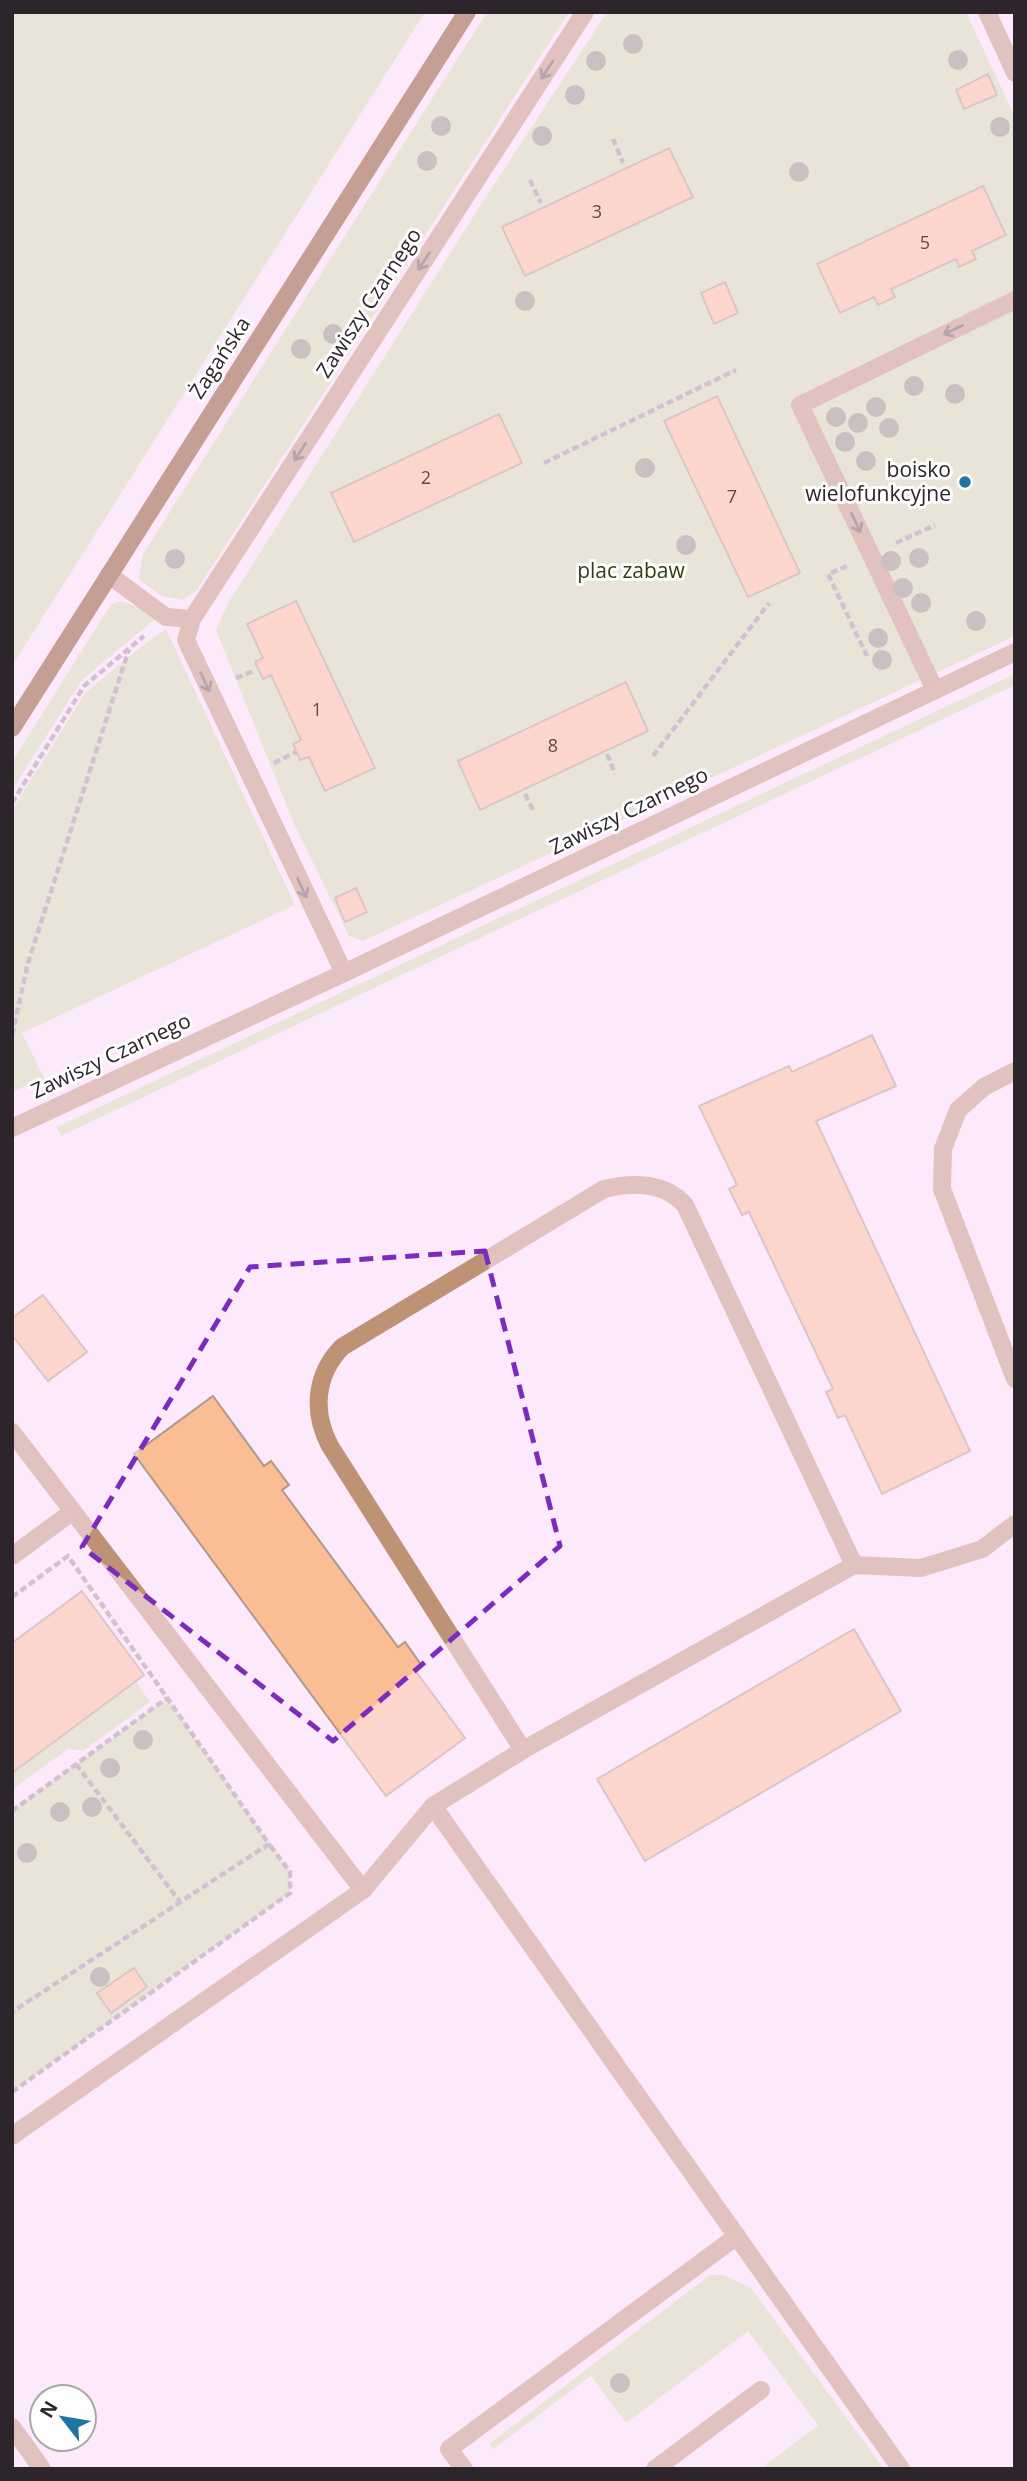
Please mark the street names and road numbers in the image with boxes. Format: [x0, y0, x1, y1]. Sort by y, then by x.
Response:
street label: Zawiszy Czarnego [309, 222, 427, 383]
street label: Żagańska [182, 311, 256, 404]
street label: Zawiszy Czarnego [545, 760, 713, 861]
street label: Zawiszy Czarnego [26, 1006, 195, 1104]

